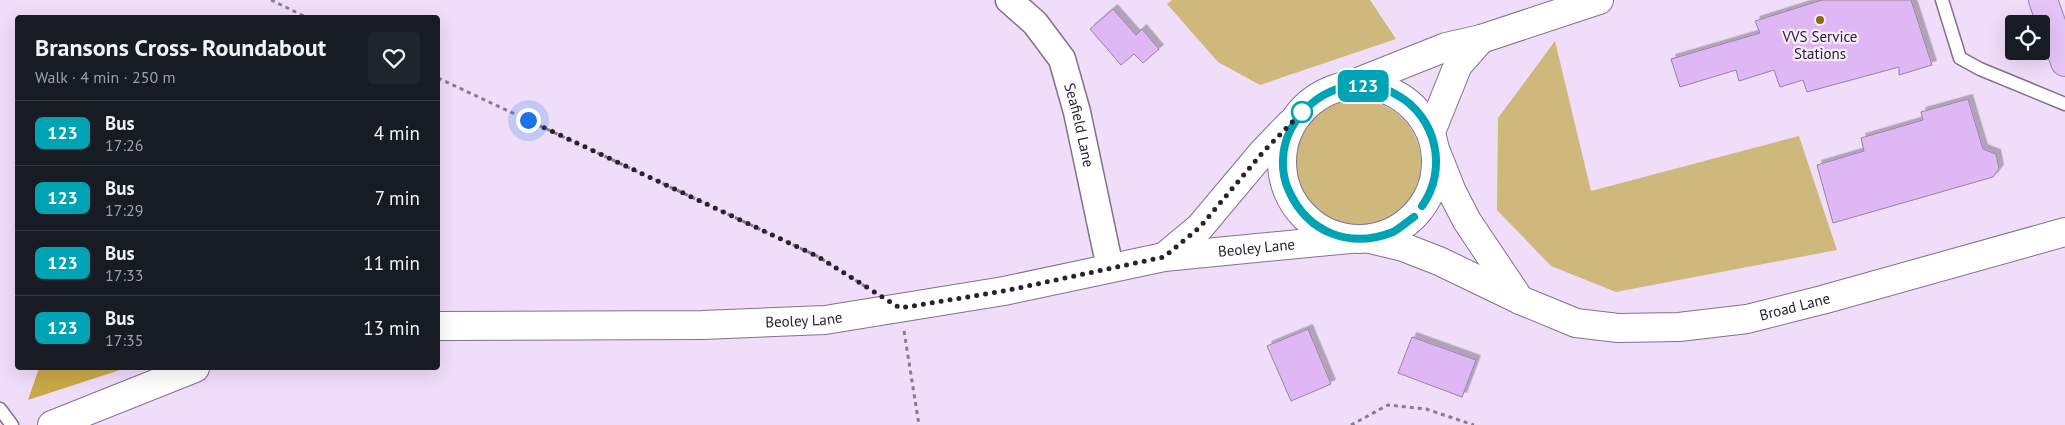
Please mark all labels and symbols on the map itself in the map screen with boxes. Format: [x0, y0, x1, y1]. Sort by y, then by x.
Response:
marker: VVS Service Stations [1814, 14, 1826, 26]
place label: VVS Service Stations [1782, 27, 1858, 63]
line badge: 123 [1334, 70, 1392, 102]
street label: Seafield Lane [1060, 81, 1098, 169]
unlabelled marker [1291, 101, 1313, 123]
your location [516, 108, 541, 133]
street label: Beoley Lane [1217, 234, 1296, 261]
street label: Broad Lane [1757, 288, 1832, 325]
street label: Beoley Lane [765, 307, 844, 331]

